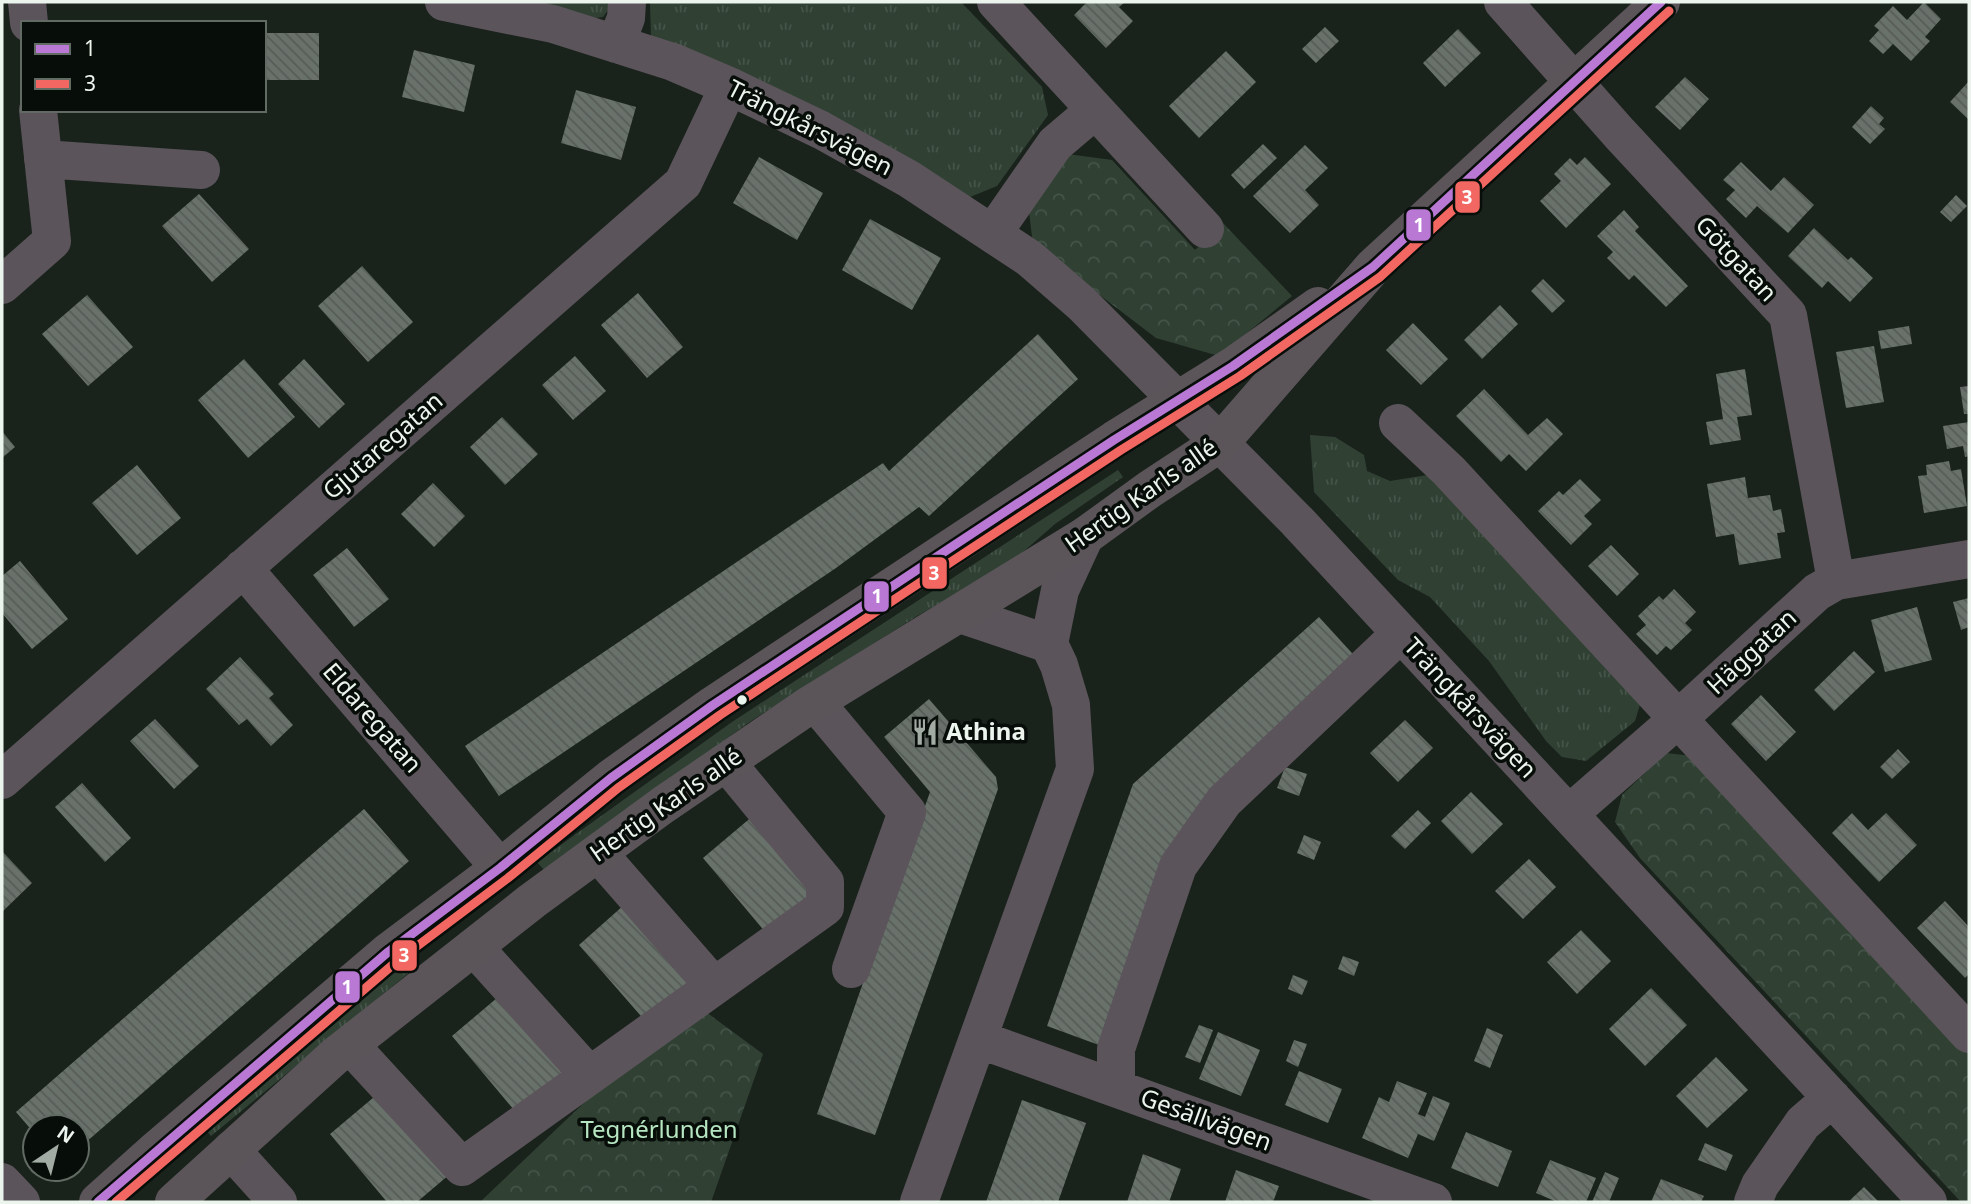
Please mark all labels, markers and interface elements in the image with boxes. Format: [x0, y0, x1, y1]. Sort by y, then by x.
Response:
legend [21, 21, 266, 112]
text: 1 [84, 34, 96, 62]
text: 3 [84, 69, 96, 97]
street label: Trängkårsvägen [723, 71, 899, 182]
line badge: 3 [1454, 180, 1481, 214]
text: 3 [1462, 184, 1473, 210]
line badge: 1 [1405, 208, 1432, 242]
street label: Götgatan [1689, 208, 1785, 308]
text: 1 [1414, 212, 1424, 238]
street label: Gjutaregatan [315, 384, 449, 506]
street label: Hertig Karls allé [1058, 430, 1223, 560]
line badge: 3 [921, 556, 948, 590]
text: 3 [929, 560, 940, 586]
line badge: 1 [863, 580, 890, 613]
text: 1 [872, 583, 882, 609]
street label: Häggatan [1699, 601, 1803, 701]
street label: Trängkårsvägen [1397, 629, 1545, 784]
street label: Eldaregatan [316, 655, 430, 779]
unlabelled marker [735, 693, 749, 707]
place label: Athina [946, 714, 1026, 747]
restaurant icon: Athina [910, 717, 940, 747]
street label: Hertig Karls allé [583, 739, 748, 869]
line badge: 3 [391, 939, 418, 972]
text: 3 [399, 942, 410, 968]
line badge: 1 [334, 970, 361, 1004]
text: 1 [342, 974, 352, 1000]
street label: Gesällvägen [1136, 1080, 1277, 1158]
park label: Tegnérlunden [580, 1112, 738, 1145]
north arrow [21, 1113, 91, 1183]
text: N [52, 1119, 80, 1149]

